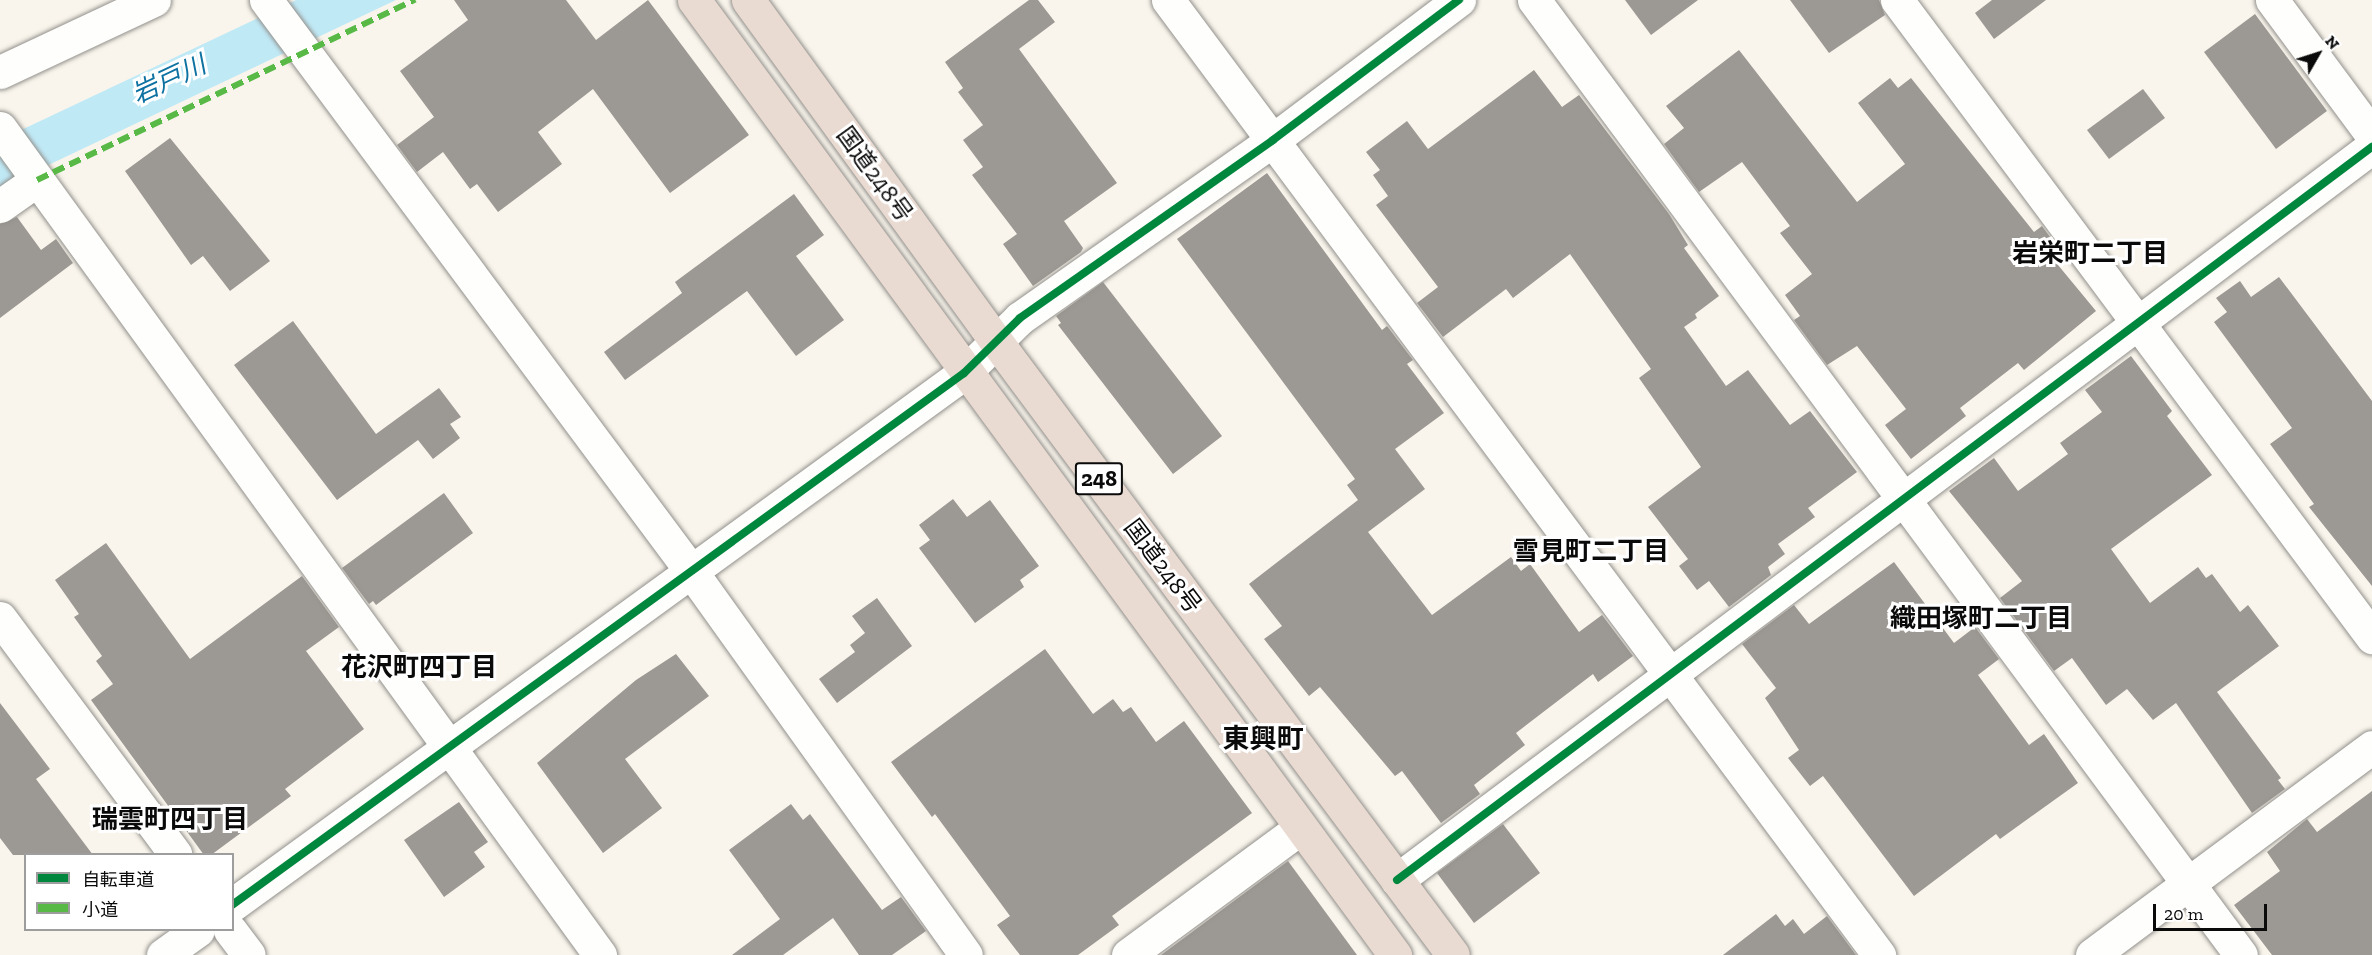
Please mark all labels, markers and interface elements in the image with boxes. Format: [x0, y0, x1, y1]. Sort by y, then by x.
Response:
north arrow [2288, 24, 2348, 84]
text: N [2321, 32, 2344, 53]
water label: 岩戸川 [127, 49, 211, 111]
street label: 国道248号 [831, 121, 919, 227]
district label: 岩栄町二丁目 [2012, 238, 2168, 270]
road number: 248 [1074, 460, 1124, 498]
street label: 国道248号 [1118, 513, 1208, 619]
district label: 雪見町二丁目 [1513, 536, 1669, 568]
district label: 織田塚町二丁目 [1890, 603, 2072, 635]
district label: 花沢町四丁目 [341, 652, 497, 684]
district label: 東興町 [1223, 724, 1303, 756]
district label: 瑞雲町四丁目 [92, 804, 248, 836]
legend [24, 853, 234, 931]
text: 自転車道 [82, 869, 154, 891]
scale bar [2156, 892, 2270, 930]
text: 小道 [82, 899, 118, 921]
text: 20 m [2164, 903, 2203, 925]

